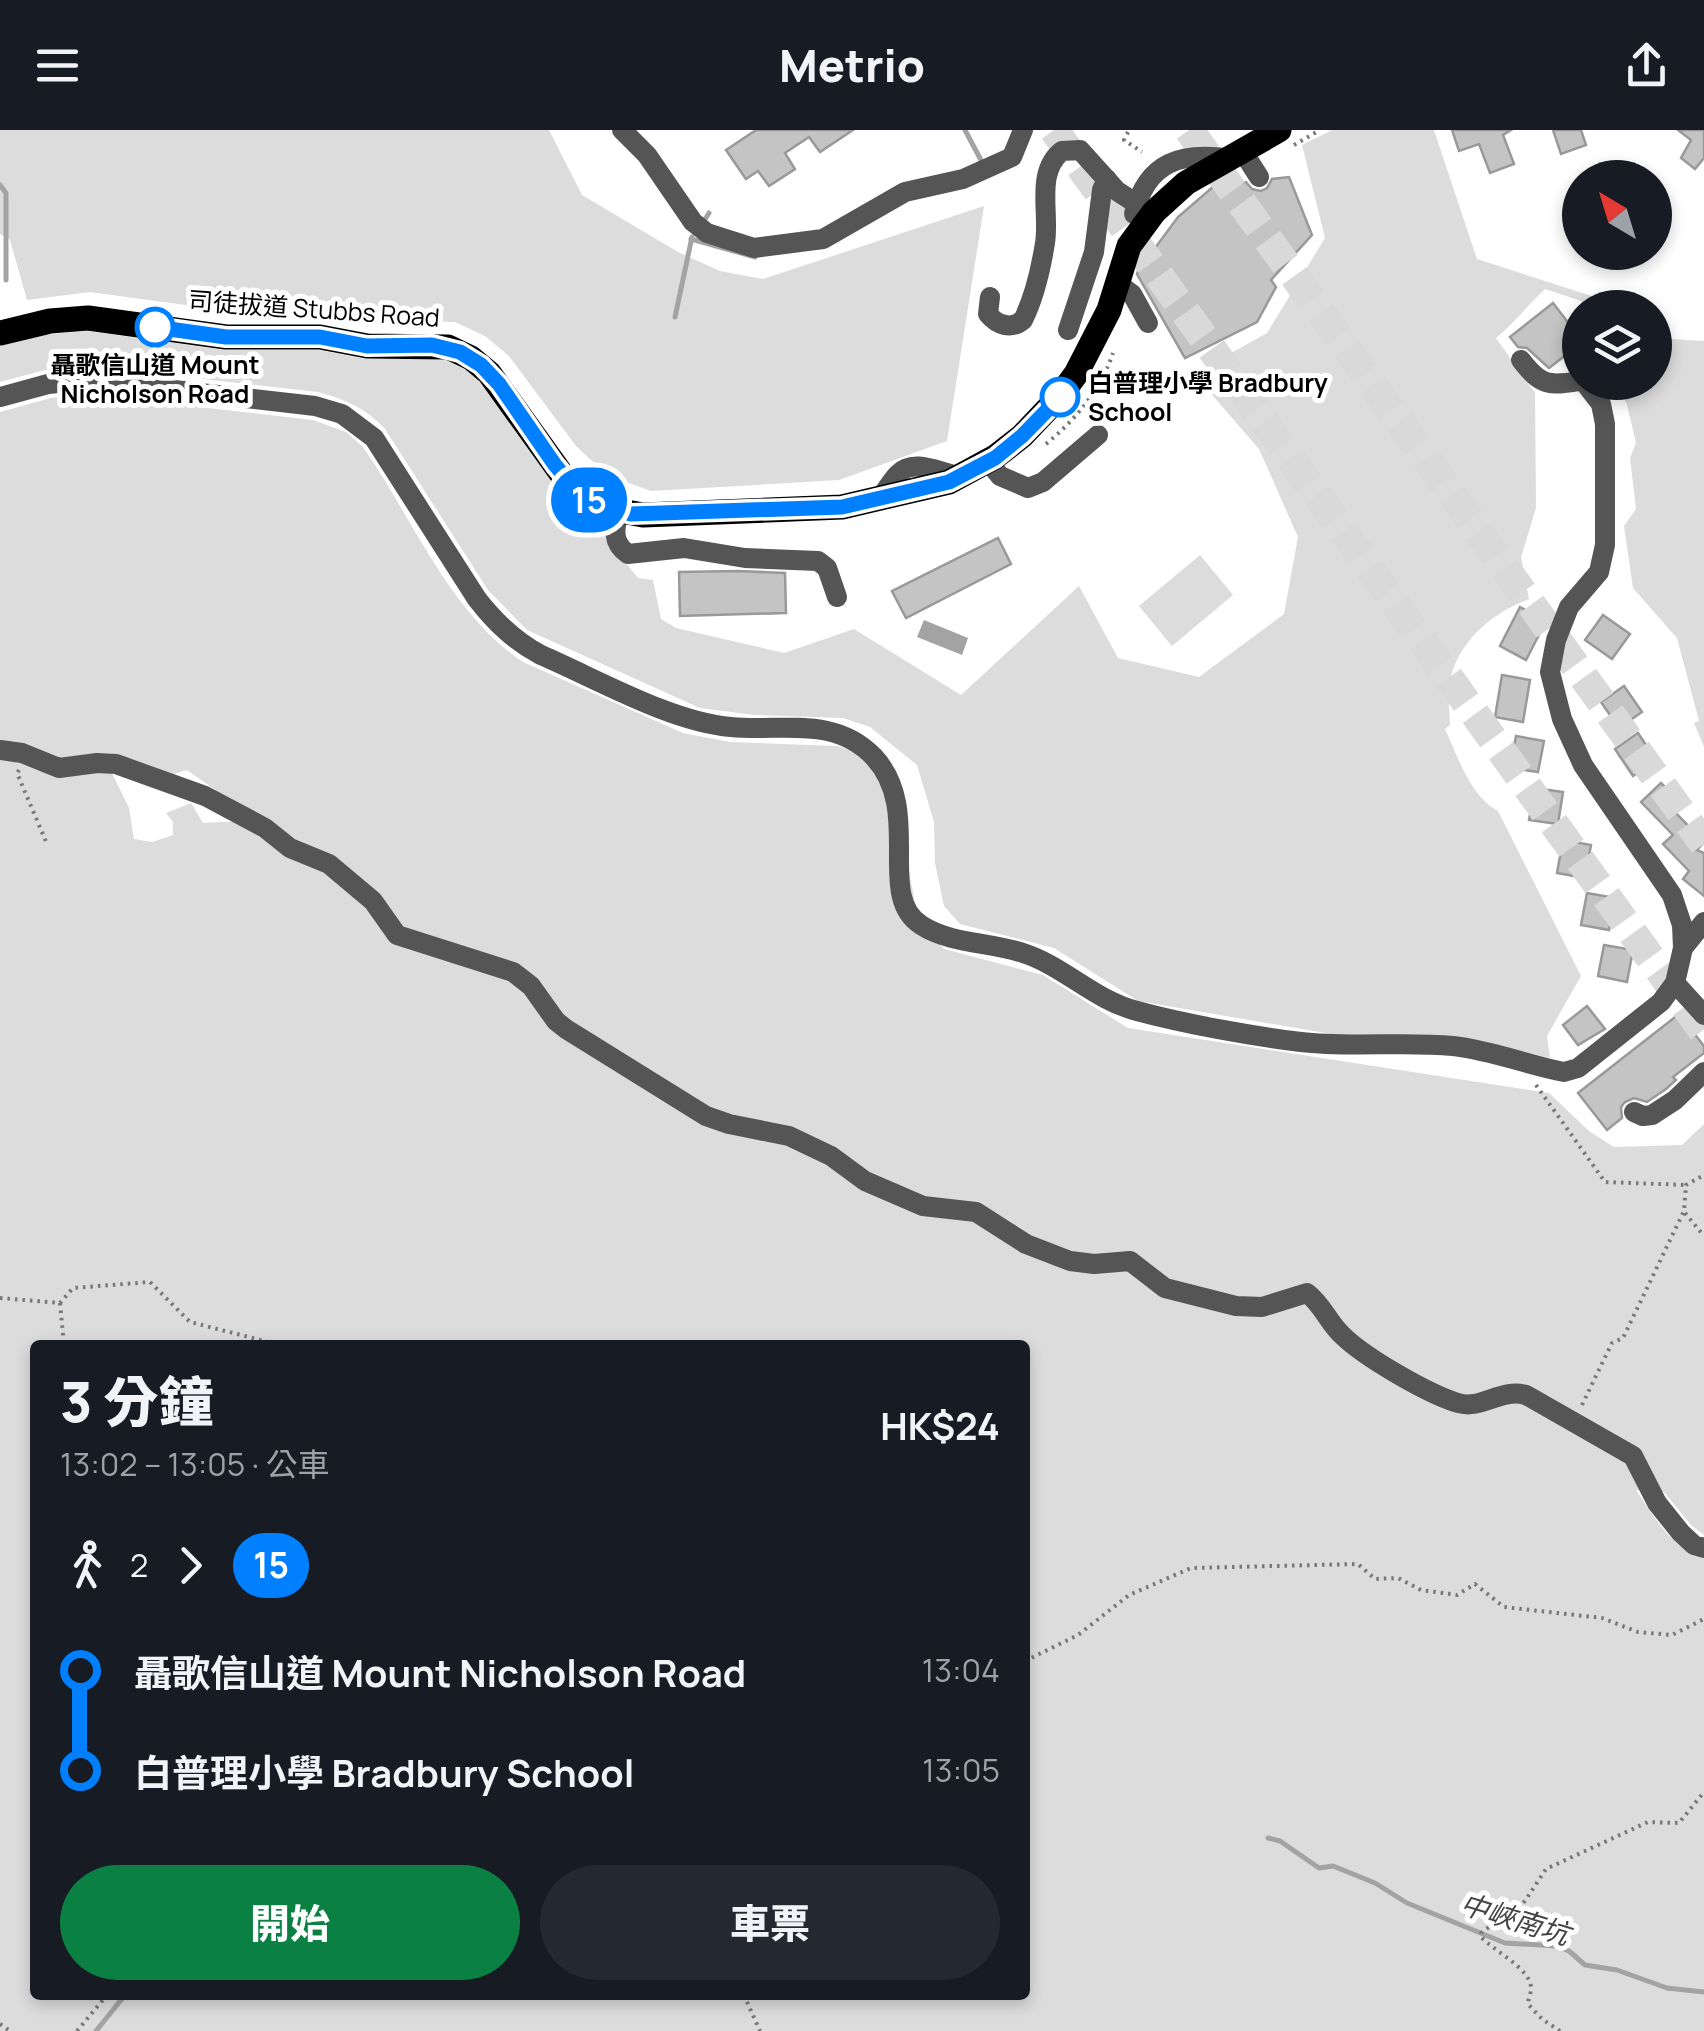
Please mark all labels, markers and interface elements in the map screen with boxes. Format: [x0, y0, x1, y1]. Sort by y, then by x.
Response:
text: Metrio [779, 34, 925, 96]
icon: menu [30, 38, 85, 93]
icon: share [1619, 38, 1674, 93]
north arrow [1562, 160, 1672, 270]
map controls [1562, 160, 1672, 400]
street label: 司徒拔道 Stubbs Road [187, 282, 441, 335]
button: layers [1562, 290, 1672, 400]
marker: 聶歌信山道 Mount Nicholson Road [136, 308, 174, 346]
place label: 聶歌信山道 Mount Nicholson Road [51, 347, 259, 411]
place label: 白普理小學 Bradbury School [1088, 365, 1328, 429]
marker: 白普理小學 Bradbury School [1041, 378, 1079, 416]
line badge: 15 [544, 468, 634, 532]
text: 15 [571, 476, 607, 524]
text: 3 分鐘 [60, 1363, 214, 1439]
text: HK$24 [880, 1399, 1000, 1451]
text: 13:02 – 13:05 · 公車 [60, 1442, 329, 1486]
icon: walk [60, 1538, 115, 1593]
icon: forward [163, 1538, 218, 1593]
text: 15 [253, 1541, 289, 1589]
text: 2 [130, 1543, 148, 1587]
text: 聶歌信山道 Mount Nicholson Road [134, 1646, 746, 1698]
text: 13:04 [922, 1648, 1000, 1692]
text: 白普理小學 Bradbury School [134, 1746, 634, 1798]
text: 13:05 [922, 1748, 1000, 1792]
button: 開始 [60, 1865, 520, 1980]
button: 車票 [540, 1865, 1000, 1980]
water label: 中峽南坑 [1456, 1883, 1578, 1954]

